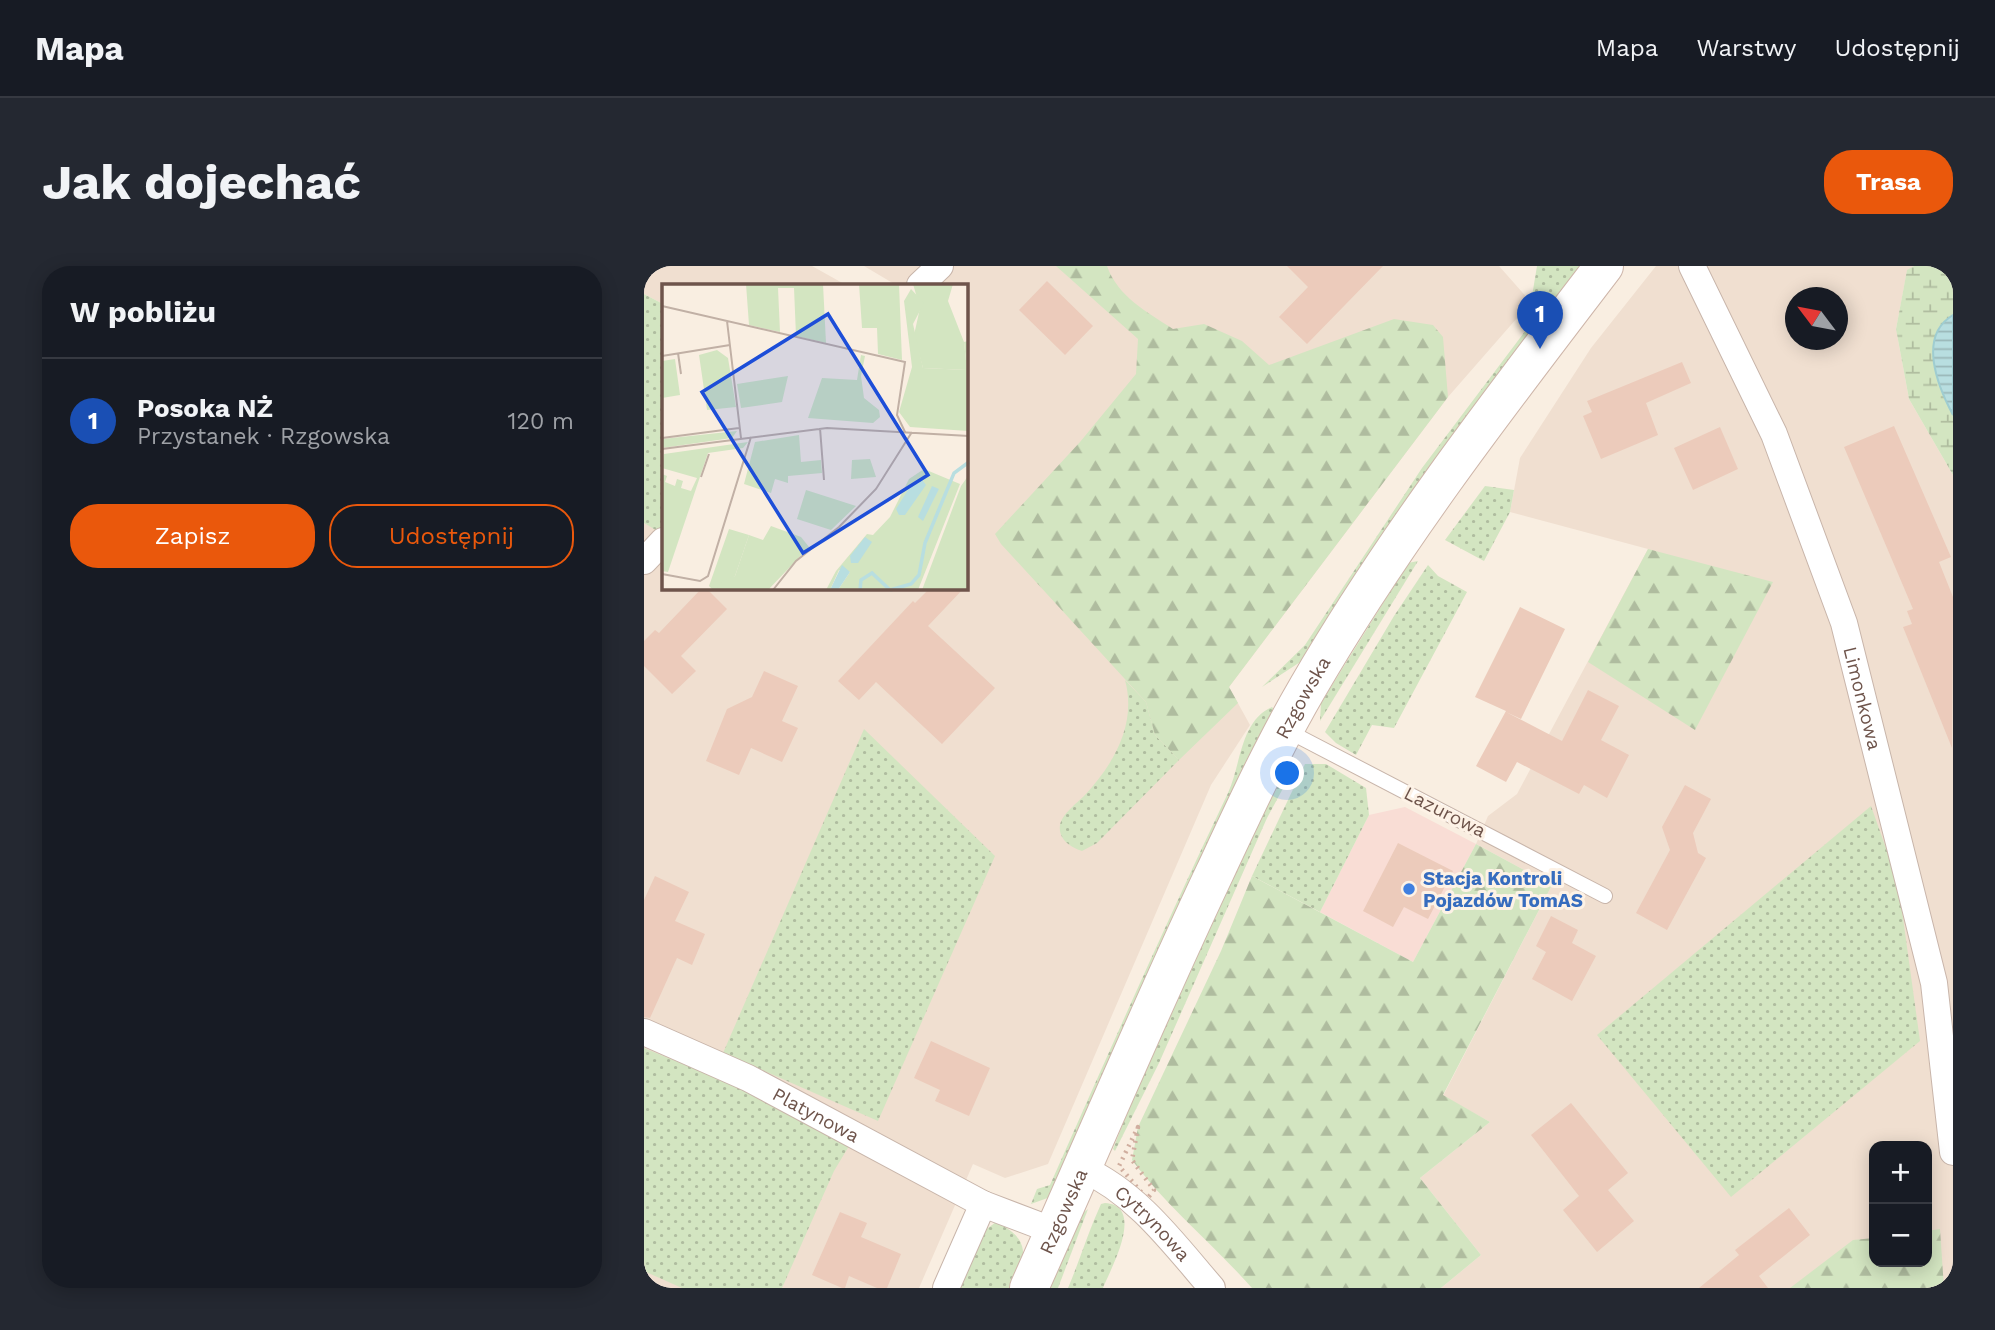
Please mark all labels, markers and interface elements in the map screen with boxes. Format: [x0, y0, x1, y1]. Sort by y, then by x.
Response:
text: Mapa [35, 29, 124, 68]
text: Mapa [1596, 34, 1658, 62]
text: Warstwy [1696, 34, 1797, 62]
text: Udostępnij [1835, 34, 1960, 62]
button: Trasa [1824, 150, 1953, 214]
text: Jak dojechać [42, 153, 361, 211]
inset map [662, 284, 968, 590]
north arrow [1785, 287, 1848, 350]
pin: 1 [1517, 291, 1563, 349]
text: W pobliżu [70, 294, 216, 329]
text: Posoka NŻ [137, 393, 273, 423]
text: 1 [88, 408, 98, 435]
text: 120 m [508, 408, 574, 435]
text: Przystanek · Rzgowska [137, 423, 390, 450]
button: Zapisz [70, 504, 315, 568]
button: Udostępnij [329, 504, 574, 568]
street label: Limonkowa [1839, 644, 1887, 752]
street label: Rzgowska [1270, 652, 1335, 743]
your location [1270, 756, 1304, 790]
street label: Lazurowa [1400, 782, 1490, 843]
place label: Stacja Kontroli Pojazdów TomAS [1423, 867, 1583, 912]
marker: Stacja Kontroli Pojazdów TomAS [1401, 881, 1417, 897]
street label: Platynowa [769, 1082, 864, 1147]
map controls [1869, 1141, 1932, 1267]
button: + [1869, 1141, 1932, 1204]
street label: Rzgowska [1034, 1165, 1092, 1258]
street label: Cytrynowa [1111, 1180, 1196, 1266]
button: − [1869, 1204, 1932, 1267]

